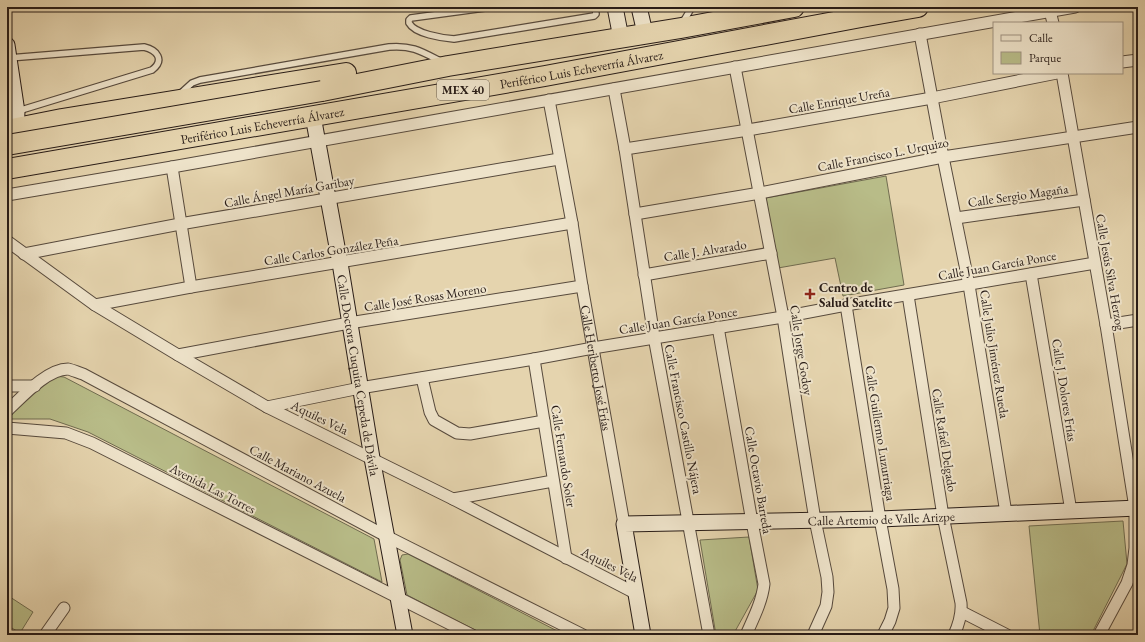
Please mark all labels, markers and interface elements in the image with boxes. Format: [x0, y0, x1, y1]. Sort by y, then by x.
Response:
legend [993, 22, 1123, 74]
text: Calle [1029, 30, 1053, 46]
street label: Periférico Luis Echeverría Álvarez [499, 46, 664, 93]
text: Parque [1029, 50, 1061, 66]
road number: MEX 40 [437, 80, 489, 100]
street label: Calle Enrique Ureña [787, 83, 892, 118]
street label: Periférico Luis Echeverría Álvarez [179, 103, 345, 148]
street label: Calle Francisco L. Urquizo [816, 133, 950, 176]
street label: Calle Ángel María Garibay [223, 172, 356, 211]
street label: Calle Sergio Magaña [967, 180, 1070, 211]
street label: Calle Jesús Silva Herzog [1092, 212, 1129, 332]
street label: Calle Carlos González Peña [263, 231, 400, 269]
street label: Calle J. Alvarado [662, 236, 748, 265]
street label: Calle Juan García Ponce [937, 247, 1057, 284]
street label: Calle Doctora Cuquita Cepeda de Dávila [333, 273, 383, 478]
street label: Calle José Rosas Moreno [363, 279, 487, 316]
place label: Centro de Salud Satelite [819, 279, 893, 311]
marker: Centro de Salud Satelite [804, 288, 816, 300]
street label: Calle Julio Jiménez Rueda [976, 289, 1013, 420]
street label: Calle Juan García Ponce [618, 303, 738, 338]
street label: Calle Heriberto José Frías [577, 304, 615, 432]
street label: Calle Jorge Godoy [786, 304, 817, 397]
street label: Calle J. Dolores Frías [1048, 338, 1081, 443]
street label: Calle Francisco Castillo Nájera [661, 343, 707, 496]
street label: Calle Guillermo Luzurriaga [861, 364, 900, 503]
street label: Calle Rafaél Delgado [928, 387, 961, 493]
street label: Aquiles Vela [287, 396, 352, 439]
street label: Calle Fernando Soler [547, 404, 580, 509]
street label: Calle Octavio Barreda [741, 425, 776, 536]
street label: Calle Mariano Azuela [246, 441, 350, 507]
street label: Avenida Las Torres [166, 459, 259, 517]
street label: Calle Artemio de Valle Arizpe [808, 508, 955, 529]
street label: Aquiles Vela [578, 542, 642, 586]

